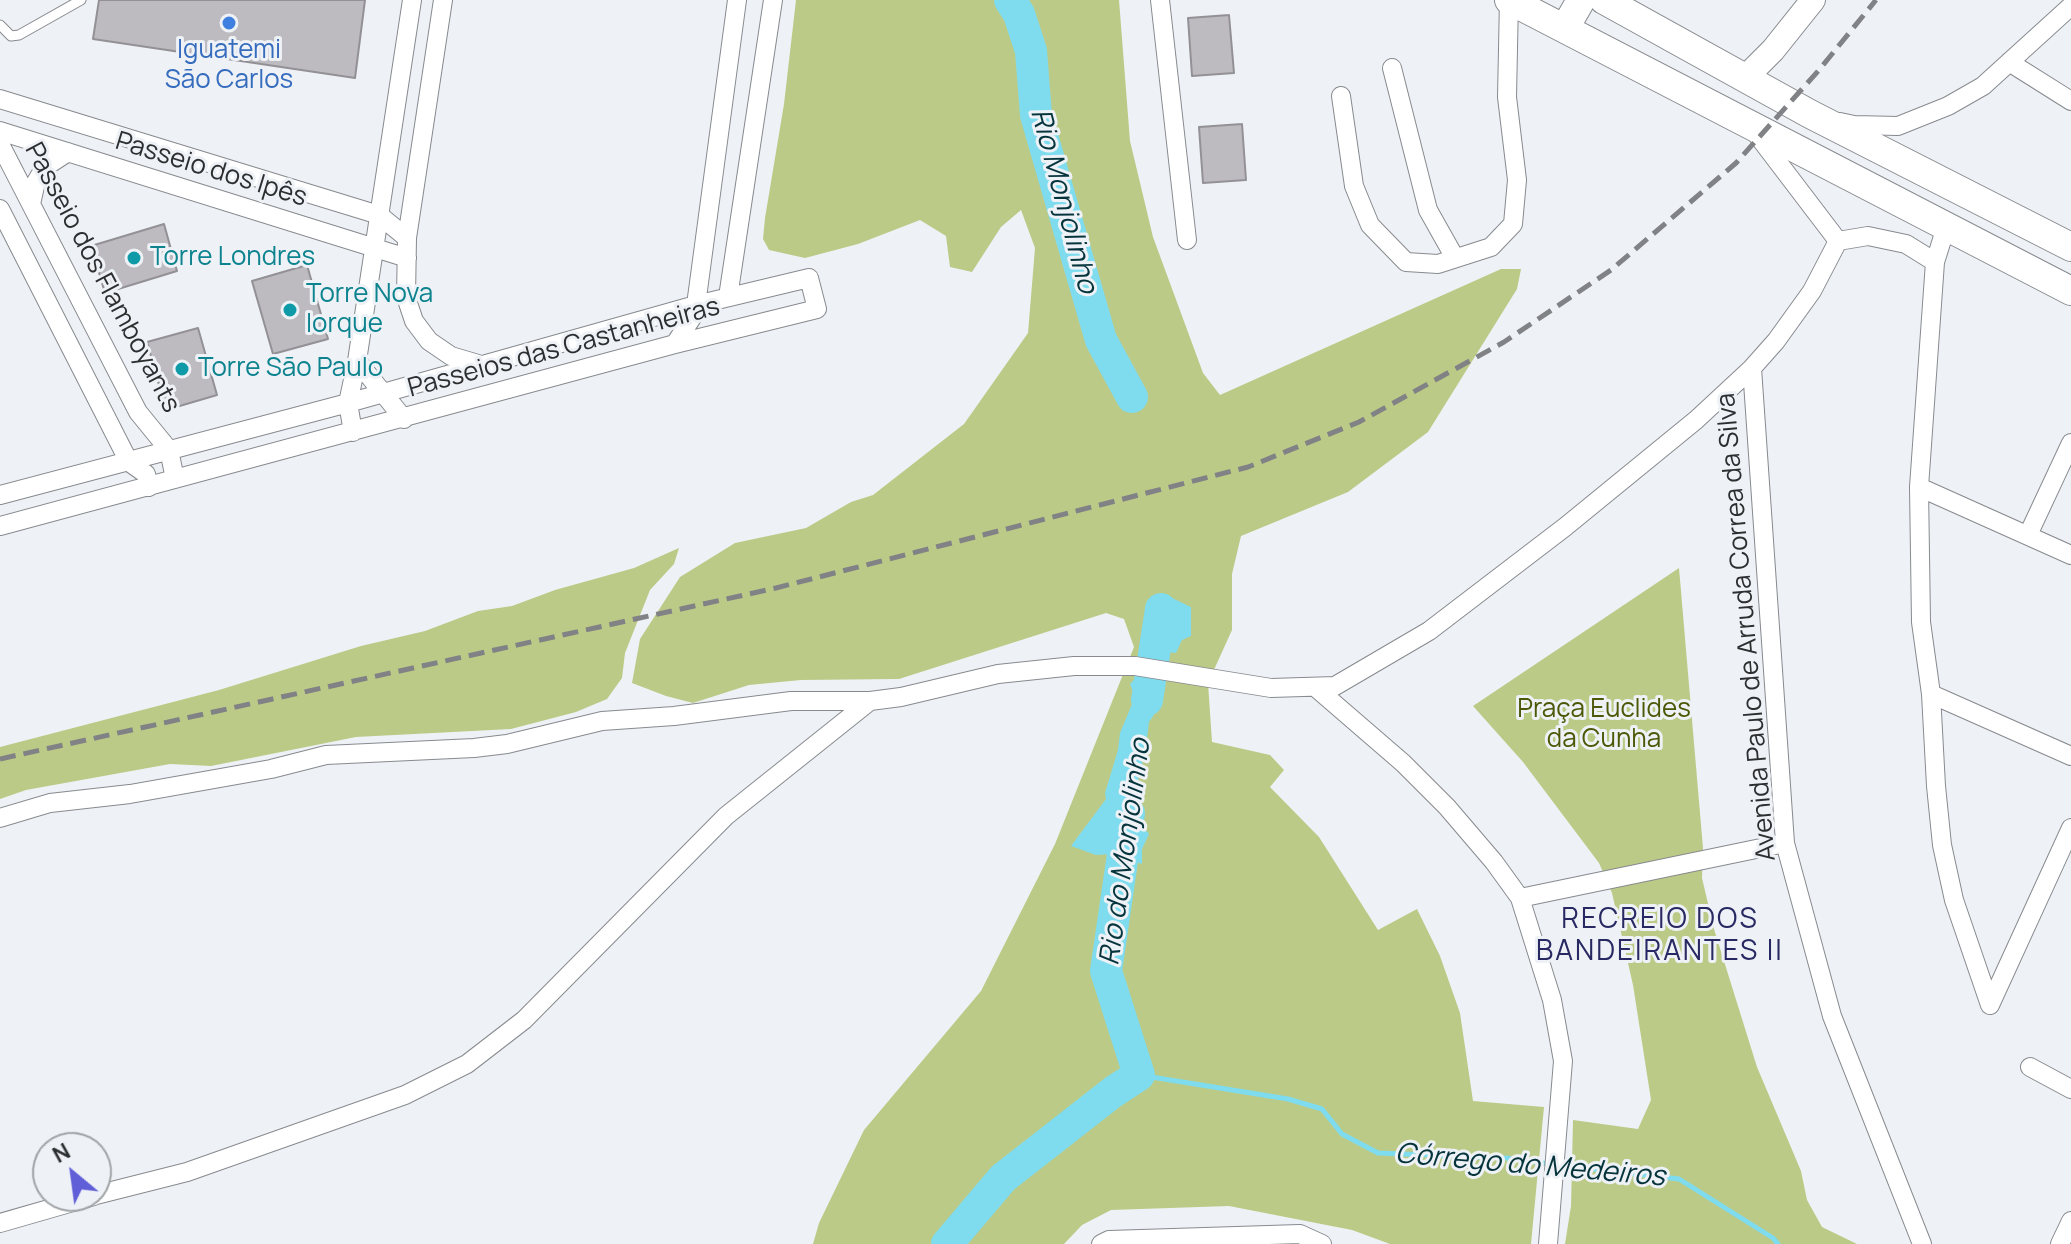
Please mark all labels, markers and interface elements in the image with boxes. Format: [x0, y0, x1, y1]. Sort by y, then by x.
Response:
marker: Iguatemi São Carlos [220, 14, 238, 32]
place label: Iguatemi São Carlos [165, 35, 293, 96]
water label: Rio Monjolinho [1022, 105, 1104, 297]
street label: Passeio dos Ipês [112, 126, 310, 214]
street label: Passeio dos Flamboyants [18, 138, 186, 418]
place label: Torre Londres [150, 242, 315, 274]
marker: Torre Londres [125, 249, 143, 267]
place label: Torre Nova Iorque [306, 279, 433, 340]
street label: Passeios das Castanheiras [405, 291, 723, 405]
marker: Torre Nova Iorque [281, 301, 299, 319]
place label: Torre São Paulo [198, 353, 383, 385]
marker: Torre São Paulo [173, 360, 191, 378]
street label: Avenida Paulo de Arruda Correa da Silva [1711, 392, 1783, 862]
park label: Praça Euclides da Cunha [1517, 694, 1691, 756]
water label: Rio do Monjolinho [1093, 737, 1159, 967]
district label: RECREIO DOS BANDEIRANTES II [1536, 903, 1784, 969]
north arrow [32, 1132, 112, 1212]
text: N [47, 1136, 76, 1170]
water label: Córrego do Medeiros [1394, 1137, 1666, 1195]

